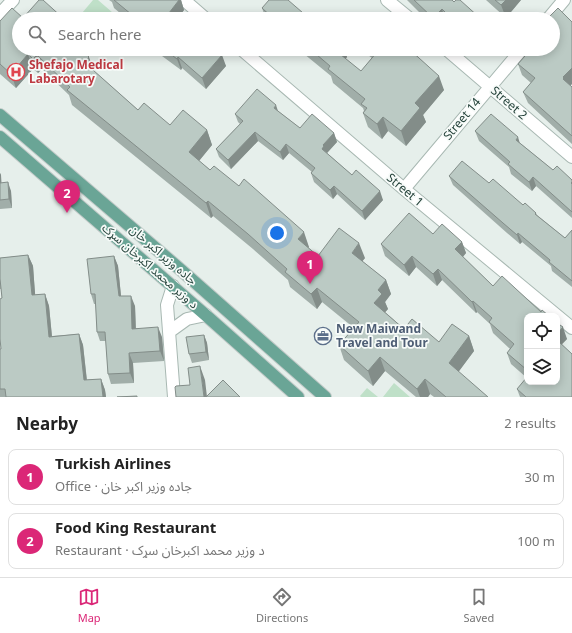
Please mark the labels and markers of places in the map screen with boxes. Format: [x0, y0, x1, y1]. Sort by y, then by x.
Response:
place label: Shefajo Medical Labarotary [29, 56, 123, 87]
hospital icon: Shefajo Medical Labarotary [6, 62, 26, 82]
pin: 2 [54, 180, 80, 213]
pin: 1 [297, 251, 323, 284]
place label: New Maiwand Travel and Tour [336, 320, 428, 351]
office icon: New Maiwand Travel and Tour [313, 326, 333, 346]

